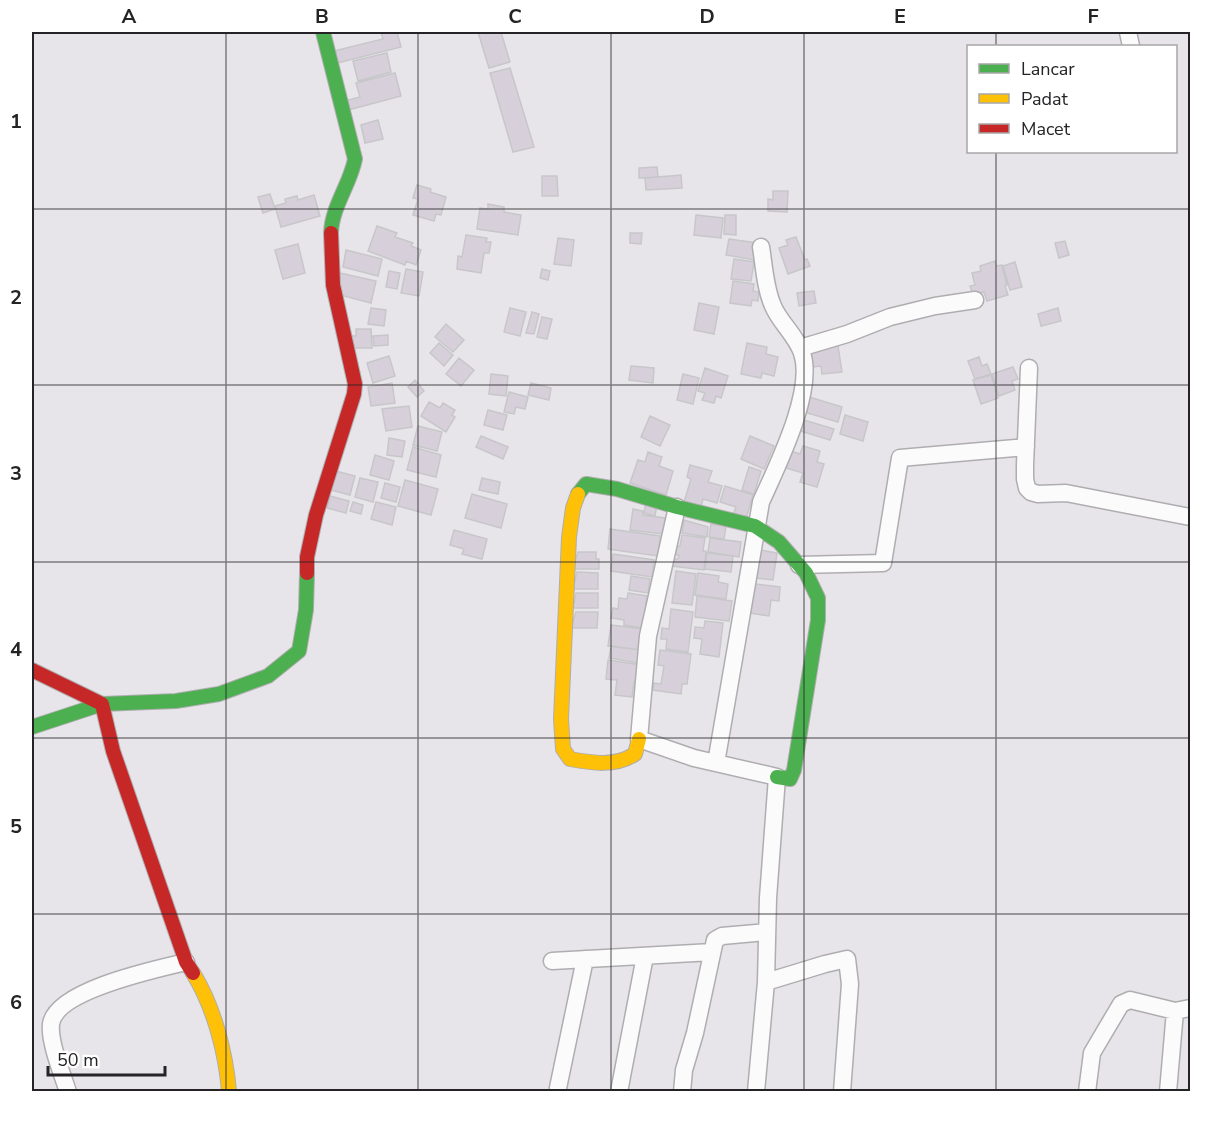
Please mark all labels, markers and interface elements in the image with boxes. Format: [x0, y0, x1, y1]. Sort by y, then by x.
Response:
text: A [122, 3, 137, 30]
text: B [315, 3, 329, 30]
text: C [508, 3, 522, 30]
text: D [699, 3, 715, 30]
text: E [894, 3, 906, 30]
text: F [1087, 3, 1099, 30]
legend [967, 45, 1177, 153]
text: Lancar [1021, 57, 1075, 81]
text: Padat [1021, 87, 1069, 111]
text: 1 [10, 108, 22, 135]
text: Macet [1021, 117, 1071, 141]
text: 2 [10, 284, 22, 311]
text: 3 [10, 460, 22, 487]
text: 4 [10, 636, 22, 663]
text: 5 [10, 813, 22, 840]
text: 6 [10, 989, 22, 1016]
scale bar [48, 1039, 165, 1077]
text: 50 m [57, 1048, 99, 1072]

